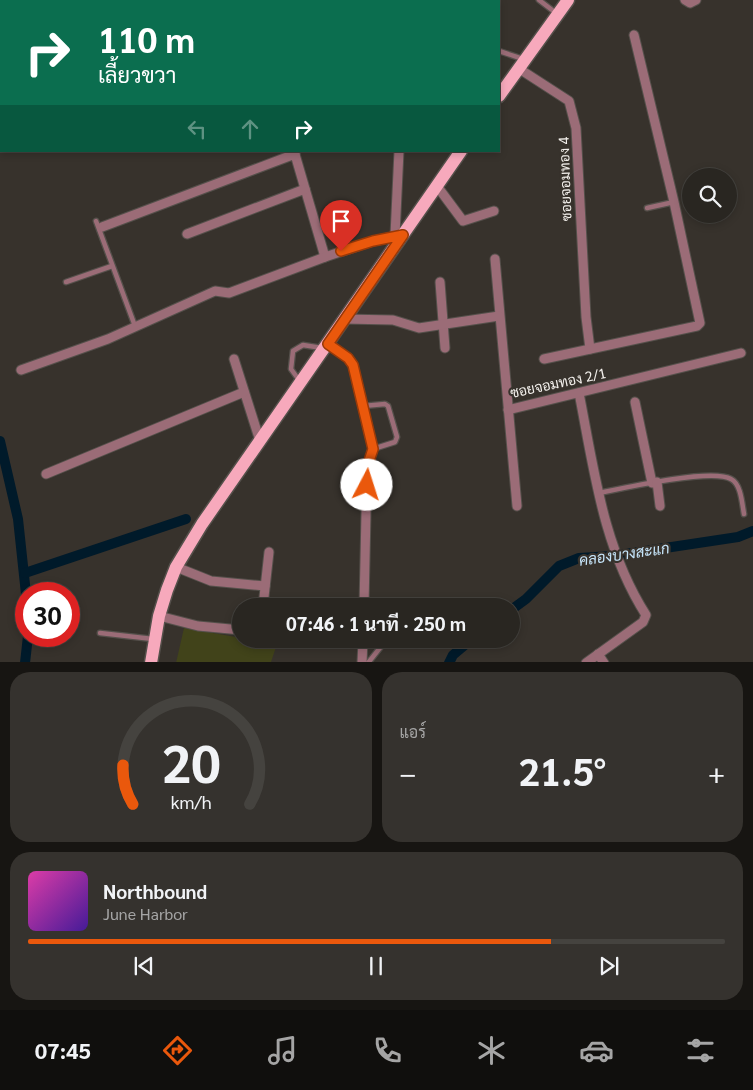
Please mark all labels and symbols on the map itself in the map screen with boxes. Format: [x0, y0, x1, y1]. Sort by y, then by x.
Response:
street label: ซอยจอมทอง 4 [554, 136, 574, 221]
pin [320, 200, 362, 251]
street label: ซอยจอมทอง 2/1 [508, 363, 608, 401]
position arrow [340, 458, 392, 510]
water label: คลองบางสะแก [578, 537, 670, 569]
speed limit sign: 30 [15, 582, 80, 647]

